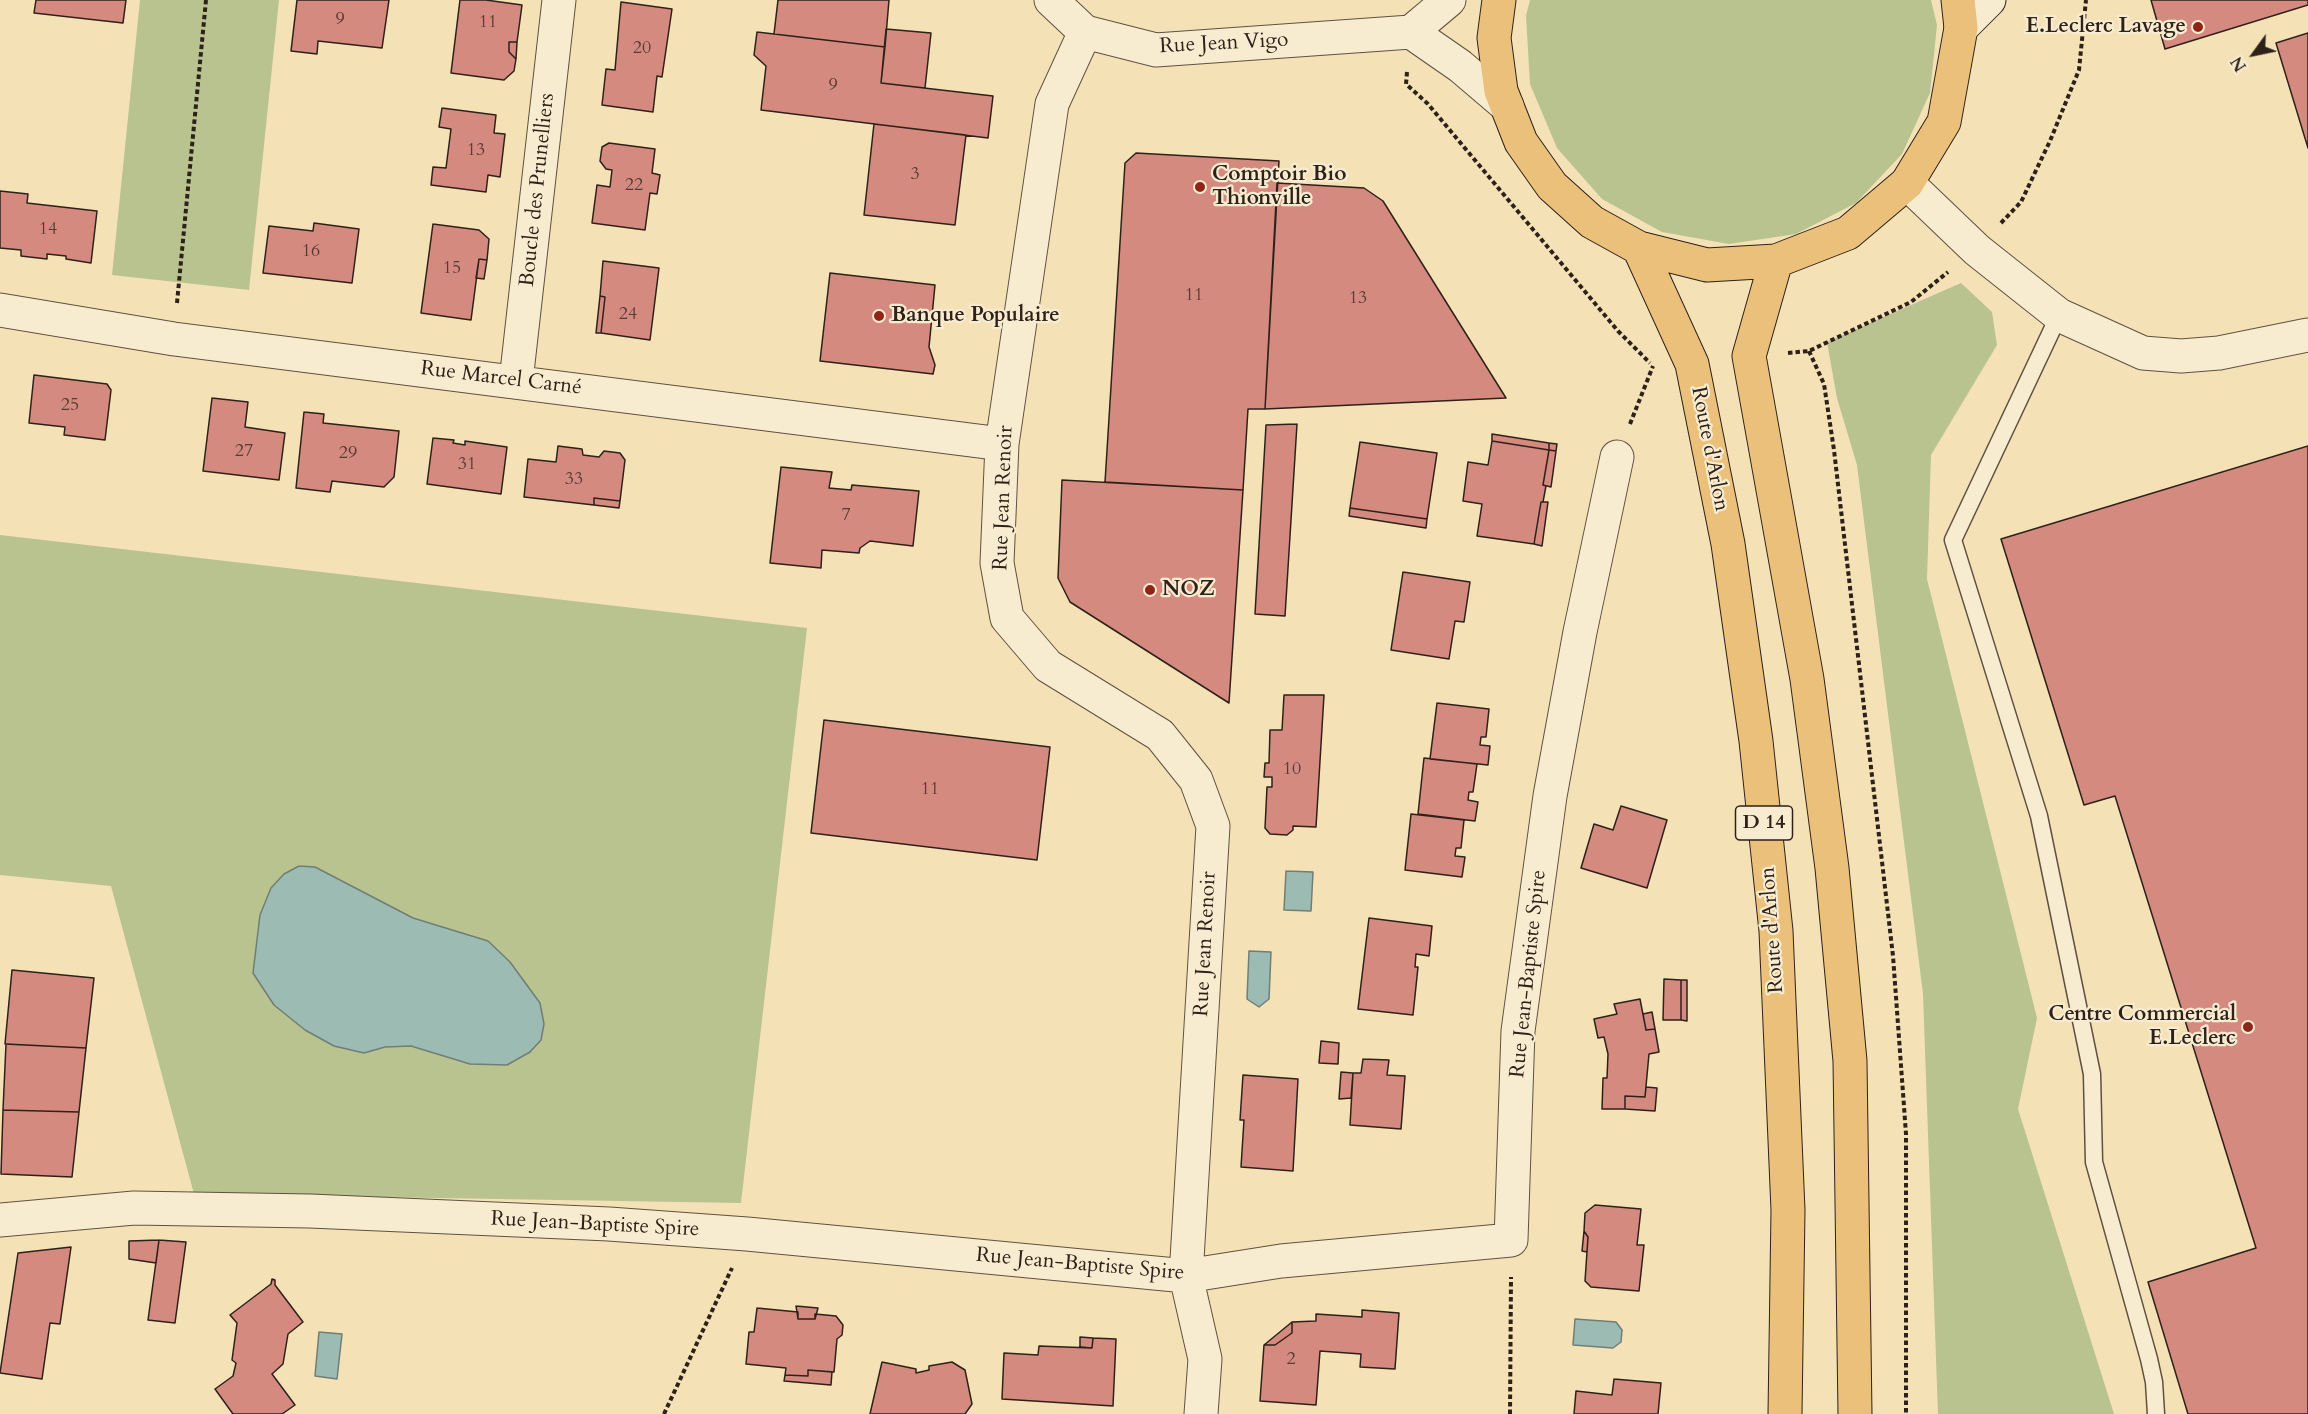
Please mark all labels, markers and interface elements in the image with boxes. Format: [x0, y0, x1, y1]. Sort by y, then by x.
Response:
house number: 9 [335, 9, 345, 31]
house number: 11 [479, 12, 497, 34]
place label: E.Leclerc Lavage [2026, 14, 2186, 40]
marker: E.Leclerc Lavage [2191, 20, 2205, 34]
north arrow [2224, 24, 2284, 84]
street label: Rue Jean Vigo [1159, 28, 1289, 60]
house number: 20 [633, 38, 651, 60]
text: N [2226, 52, 2252, 76]
house number: 9 [828, 75, 838, 97]
street label: Boucle des Prunelliers [515, 92, 561, 288]
house number: 13 [467, 140, 485, 162]
place label: Comptoir Bio Thionville [1212, 162, 1346, 212]
house number: 3 [910, 164, 920, 186]
house number: 22 [625, 175, 643, 197]
marker: Comptoir Bio Thionville [1193, 180, 1207, 194]
house number: 14 [39, 219, 57, 241]
house number: 16 [302, 241, 320, 263]
house number: 15 [443, 258, 461, 280]
house number: 11 [1185, 285, 1203, 307]
house number: 13 [1349, 288, 1367, 310]
place label: Banque Populaire [891, 303, 1060, 329]
house number: 24 [619, 304, 637, 326]
marker: Banque Populaire [872, 309, 886, 323]
street label: Rue Marcel Carné [419, 357, 583, 401]
street label: Route d'Arlon [1685, 385, 1733, 513]
house number: 25 [61, 395, 79, 417]
street label: Rue Jean Renoir [989, 425, 1019, 571]
house number: 27 [235, 441, 253, 463]
house number: 29 [339, 443, 357, 465]
house number: 31 [458, 454, 476, 476]
house number: 33 [565, 469, 583, 491]
house number: 7 [841, 505, 851, 527]
place label: NOZ [1162, 577, 1215, 603]
marker: NOZ [1143, 583, 1157, 597]
house number: 10 [1283, 759, 1301, 781]
house number: 11 [921, 779, 939, 801]
road number: D 14 [1736, 806, 1792, 840]
street label: Route d'Arlon [1756, 866, 1790, 994]
street label: Rue Jean-Baptiste Spire [1506, 869, 1552, 1079]
street label: Rue Jean Renoir [1190, 871, 1222, 1017]
place label: Centre Commercial E.Leclerc [2048, 1002, 2236, 1052]
marker: Centre Commercial E.Leclerc [2241, 1020, 2255, 1034]
street label: Rue Jean-Baptiste Spire [490, 1207, 700, 1243]
street label: Rue Jean-Baptiste Spire [975, 1243, 1185, 1287]
house number: 2 [1286, 1349, 1296, 1371]

